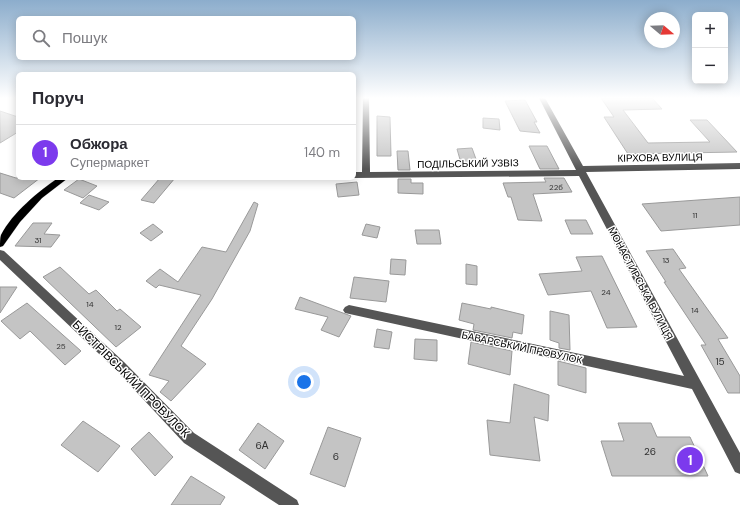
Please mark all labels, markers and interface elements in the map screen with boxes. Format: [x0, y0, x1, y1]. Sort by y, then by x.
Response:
north arrow [644, 12, 680, 48]
map controls [692, 12, 728, 84]
button: + [692, 12, 728, 48]
search box [16, 16, 356, 60]
icon: search [30, 27, 52, 49]
text: Пошук [62, 28, 107, 48]
button: − [692, 48, 728, 84]
text: Поруч [32, 87, 84, 109]
text: Обжора [70, 134, 128, 154]
text: 1 [43, 144, 47, 161]
text: 140 m [304, 144, 340, 161]
street label: КІРХОВА ВУЛИЦЯ [617, 150, 703, 165]
text: Супермаркет [70, 154, 149, 171]
street label: ПОДІЛЬСЬКИЙ УЗВІЗ [417, 156, 519, 171]
house number: 22б [549, 182, 563, 192]
house number: 11 [693, 210, 698, 220]
street label: МОНАСТИРСЬКА ВУЛИЦЯ [605, 224, 676, 342]
house number: 31 [34, 235, 42, 245]
house number: 13 [662, 255, 670, 265]
house number: 24 [601, 287, 611, 297]
house number: 14 [86, 299, 94, 309]
house number: 14 [691, 305, 699, 315]
street label: БИСТРІВСЬКИЙ ПРОВУЛОК [69, 317, 193, 441]
house number: 12 [114, 322, 122, 332]
street label: БАВАРСЬКИЙ ПРОВУЛОК [460, 328, 584, 367]
house number: 25 [56, 341, 66, 351]
house number: 15 [715, 355, 725, 368]
your location [294, 372, 314, 392]
house number: 6А [256, 439, 269, 452]
house number: 26 [644, 445, 656, 458]
pin: 1 [677, 445, 703, 475]
house number: 6 [333, 450, 339, 463]

